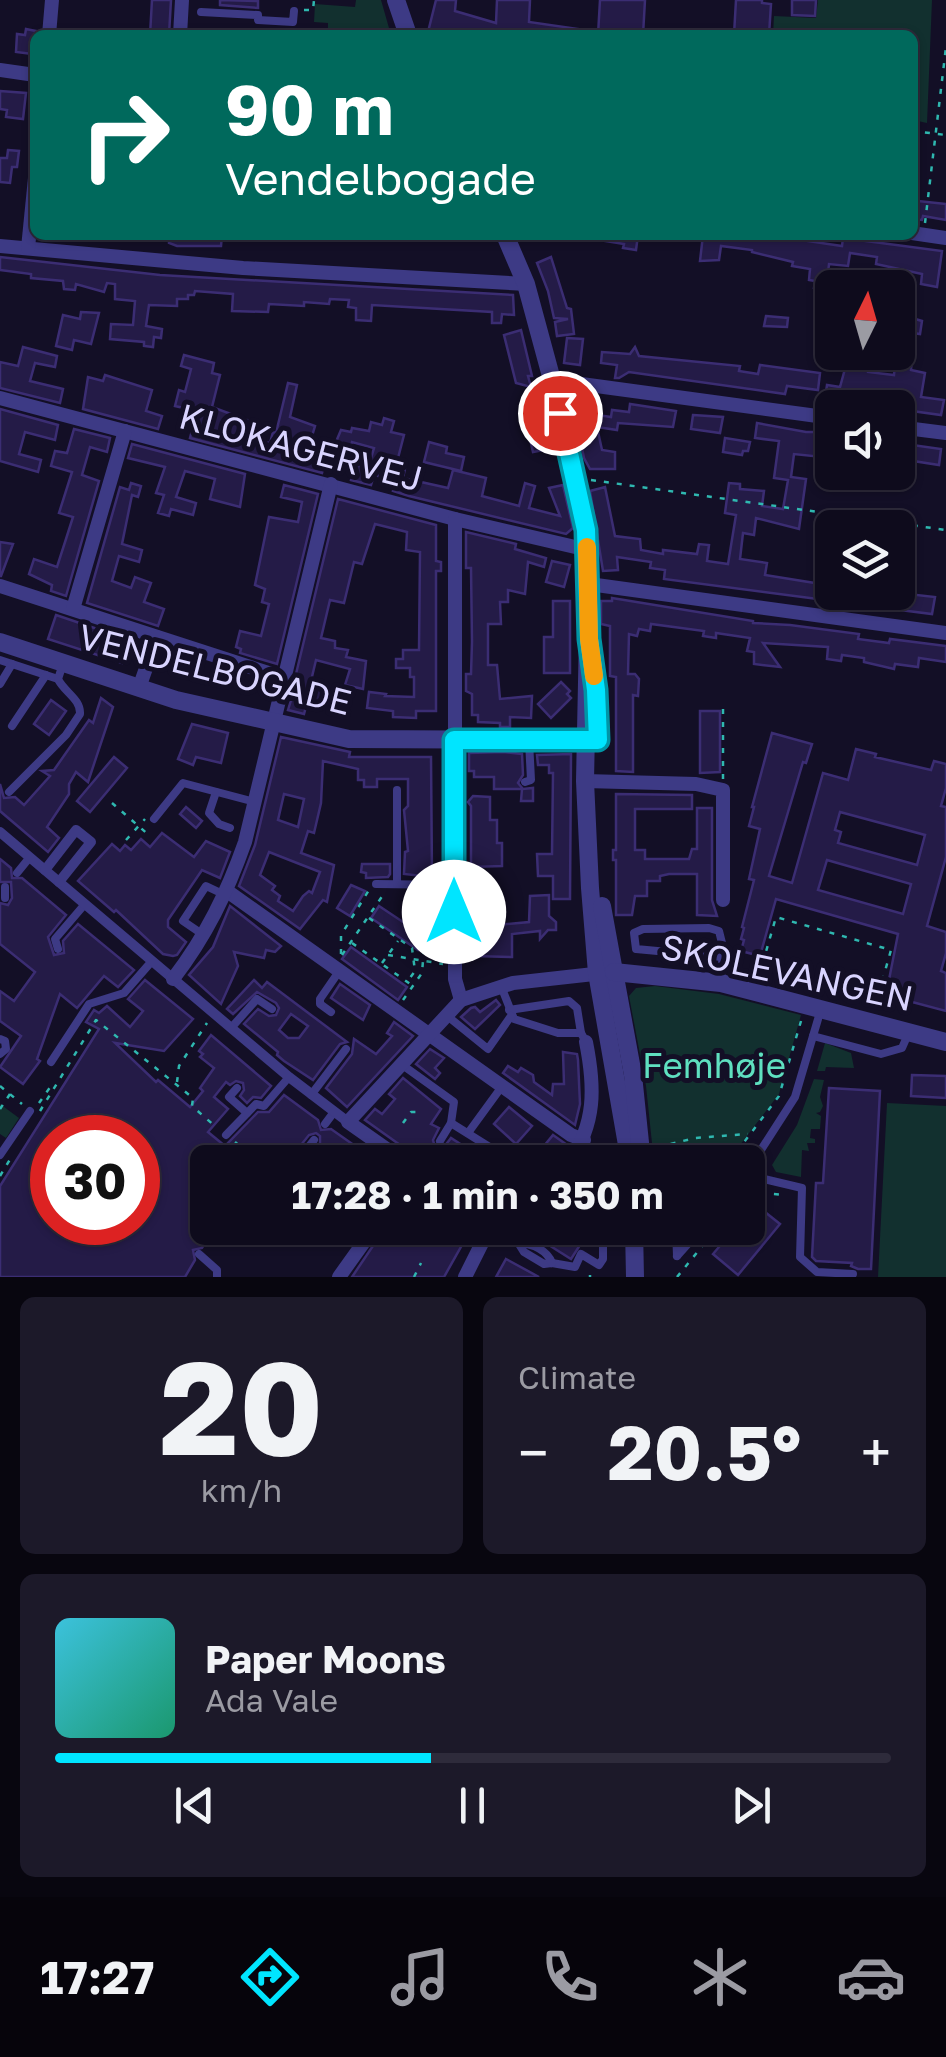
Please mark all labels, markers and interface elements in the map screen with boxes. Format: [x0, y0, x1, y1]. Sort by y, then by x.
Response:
text: 90 m [225, 66, 394, 150]
icon: right [60, 70, 190, 200]
text: Vendelbogade [225, 151, 536, 205]
north arrow [815, 270, 915, 370]
map controls [815, 270, 915, 610]
pin [518, 371, 603, 456]
icon: arrive [533, 386, 588, 441]
button: sound [815, 390, 915, 490]
street label: KLOKAGERVEJ [175, 394, 427, 500]
button: layers [815, 510, 915, 610]
street label: VENDELBOGADE [74, 615, 356, 723]
position arrow [402, 860, 506, 964]
street label: SKOLEVANGEN [657, 925, 917, 1019]
park label: Femhøje [642, 1044, 786, 1086]
speed limit sign: 30 [30, 1115, 160, 1245]
text: 17:28 · 1 min · 350 m [292, 1172, 663, 1217]
text: 20 [160, 1328, 323, 1484]
text: Climate [518, 1358, 636, 1396]
text: 20.5° [608, 1406, 801, 1497]
text: − [518, 1419, 548, 1485]
text: + [861, 1419, 891, 1485]
text: km/h [201, 1471, 282, 1509]
text: Paper Moons [205, 1636, 446, 1681]
text: Ada Vale [205, 1681, 338, 1719]
icon: previous [167, 1778, 222, 1833]
icon: pause [445, 1778, 500, 1833]
icon: next [724, 1778, 779, 1833]
icon: directions [235, 1942, 305, 2012]
icon: music [385, 1942, 455, 2012]
icon: phone [535, 1942, 605, 2012]
icon: climate [685, 1942, 755, 2012]
icon: car [836, 1942, 906, 2012]
text: 17:27 [40, 1950, 154, 2004]

